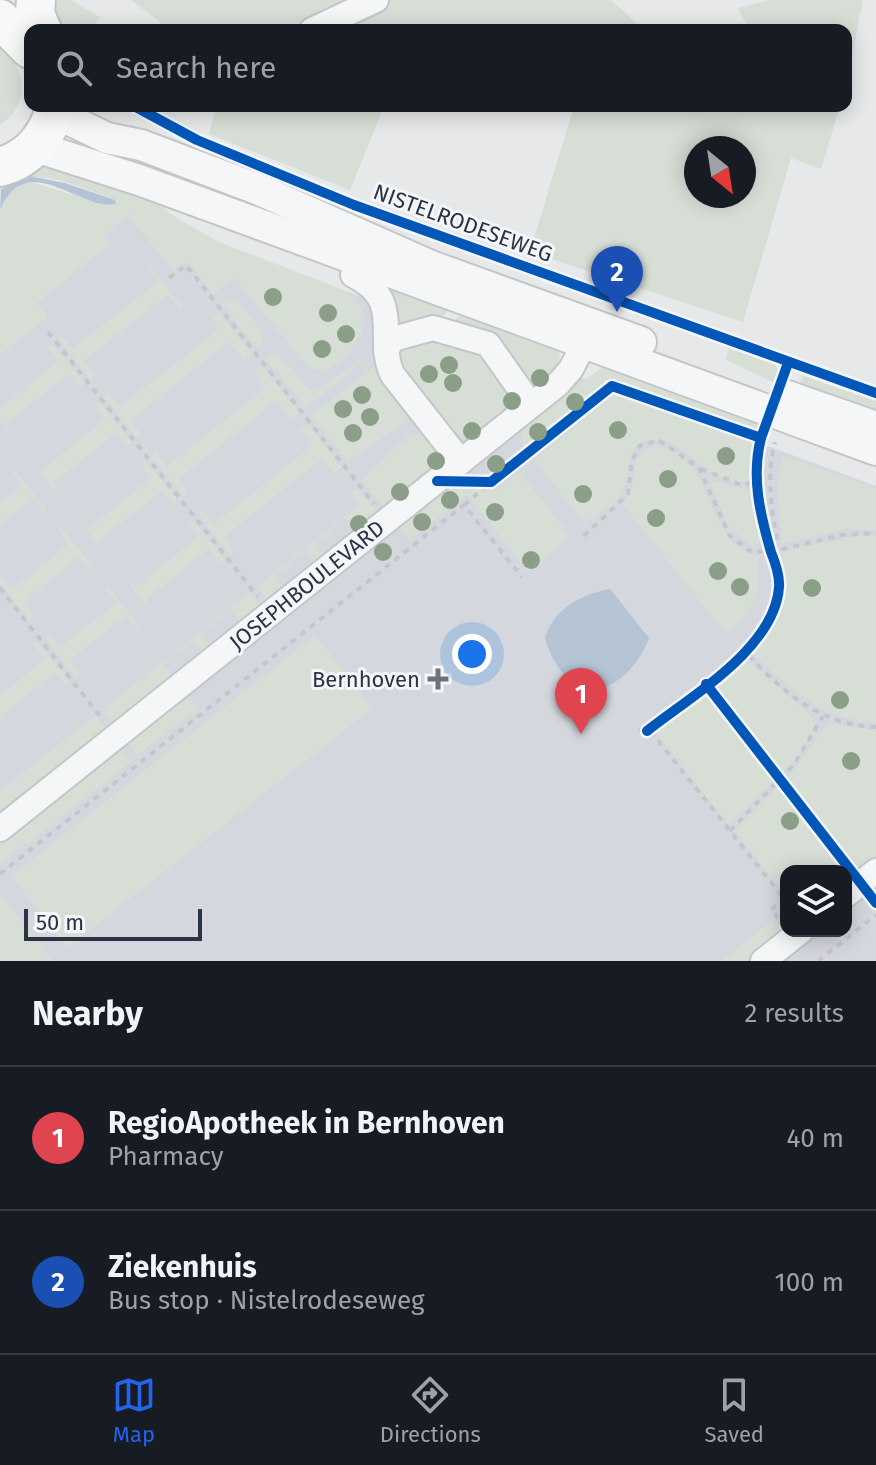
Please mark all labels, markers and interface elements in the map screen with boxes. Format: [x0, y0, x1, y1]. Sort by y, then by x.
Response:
search box [24, 24, 852, 112]
icon: search [52, 46, 96, 90]
text: Search here [116, 50, 276, 86]
north arrow [684, 136, 756, 208]
street label: NISTELRODESEWEG [370, 178, 556, 268]
pin: 2 [591, 246, 643, 312]
street label: JOSEPHBOULEVARD [224, 514, 390, 656]
your location [452, 634, 492, 674]
place label: Bernhoven [312, 666, 420, 693]
marker: Bernhoven [427, 668, 449, 690]
pin: 1 [555, 668, 607, 734]
map controls [780, 865, 852, 937]
button: layers [780, 865, 852, 937]
scale bar [24, 905, 202, 941]
text: 50 m [36, 909, 84, 936]
text: Nearby [32, 993, 143, 1034]
text: 2 results [744, 998, 844, 1029]
text: RegioApotheek in Bernhoven [108, 1105, 505, 1141]
text: 1 [52, 1123, 64, 1154]
text: 40 m [786, 1123, 844, 1154]
text: Pharmacy [108, 1141, 224, 1172]
text: Ziekenhuis [108, 1249, 257, 1285]
text: 2 [51, 1267, 65, 1298]
text: 100 m [775, 1267, 844, 1298]
text: Bus stop · Nistelrodeseweg [108, 1285, 425, 1316]
tab: Map [112, 1373, 156, 1448]
tab: Directions [380, 1373, 481, 1448]
tab: Saved [705, 1373, 764, 1448]

